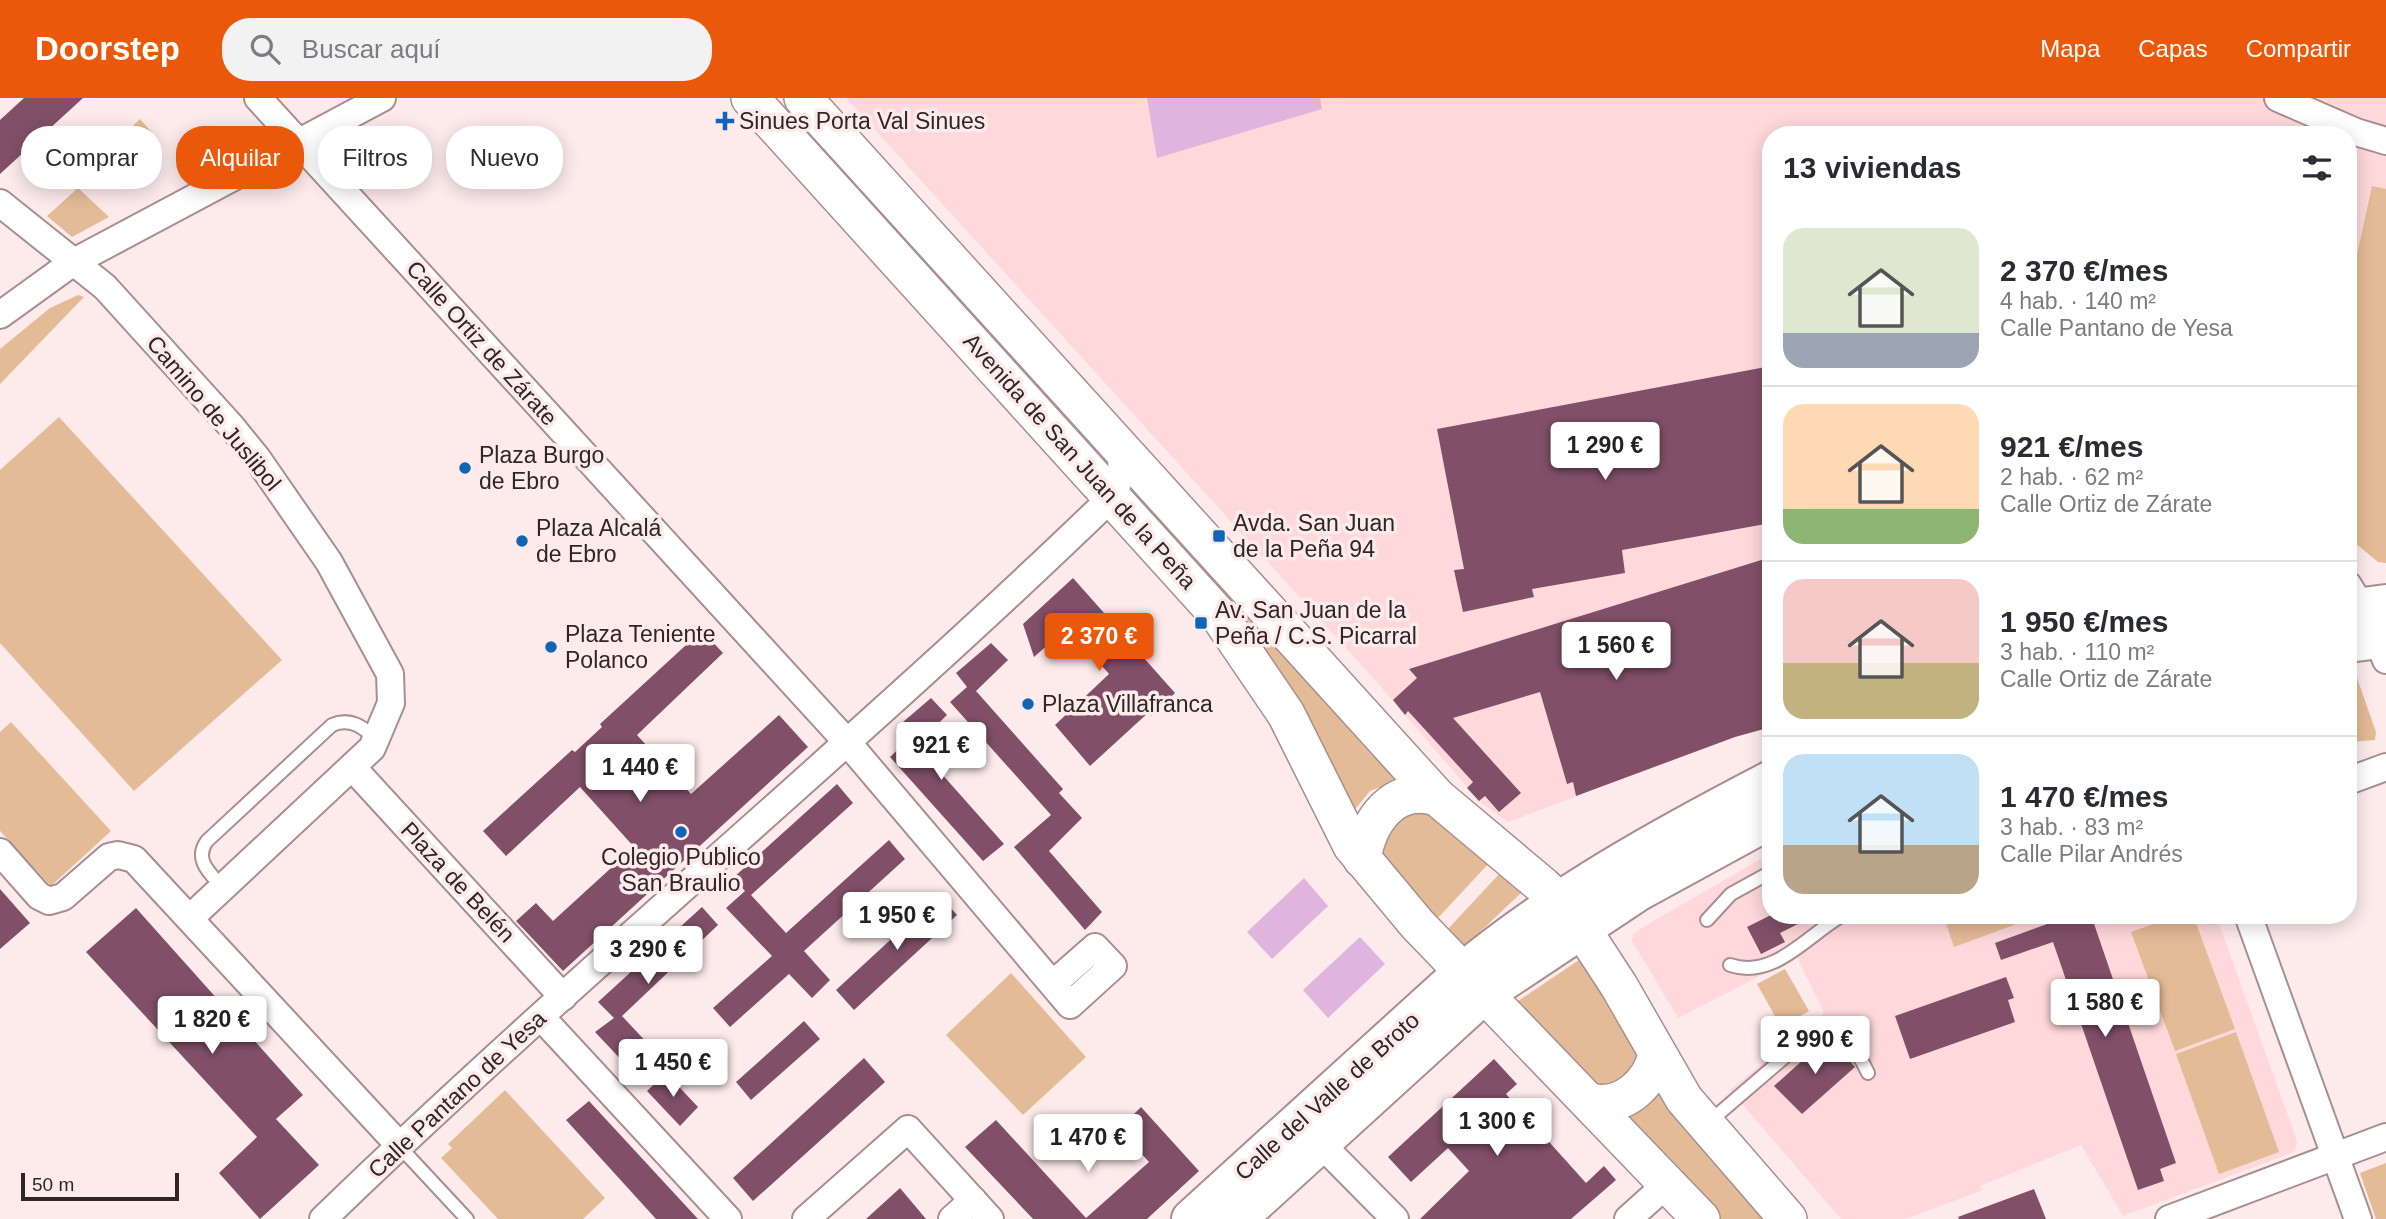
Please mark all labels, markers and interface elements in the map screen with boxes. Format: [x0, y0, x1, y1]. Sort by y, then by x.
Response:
search box [222, 18, 712, 81]
text: Doorstep [35, 30, 180, 67]
icon: search [246, 30, 284, 68]
text: Buscar aquí [302, 34, 441, 64]
text: Mapa [2040, 35, 2100, 62]
text: Capas [2138, 35, 2208, 62]
text: Compartir [2246, 35, 2351, 62]
place label: Sinues Porta Val Sinues [739, 108, 985, 134]
marker: Sinues Porta Val Sinues [717, 113, 733, 129]
chip: Comprar [21, 126, 162, 189]
chip: Alquilar [176, 126, 304, 189]
chip: Filtros [318, 126, 432, 189]
chip: Nuevo [446, 126, 563, 189]
icon: filters [2298, 149, 2336, 187]
text: 13 viviendas [1783, 151, 1961, 184]
text: 2 370 €/mes [2000, 254, 2168, 287]
street label: Calle Ortiz de Zárate [401, 255, 563, 431]
icon: home [1839, 256, 1923, 340]
text: 4 hab. · 140 m² [2000, 288, 2156, 314]
text: Calle Pantano de Yesa [2000, 315, 2233, 341]
street label: Avenida de San Juan de la Peña [958, 328, 1202, 594]
street label: Camino de Juslibol [142, 330, 286, 496]
pin: 1 290 € [1540, 422, 1670, 482]
text: 921 €/mes [2000, 430, 2143, 463]
text: 1 290 € [1567, 432, 1643, 458]
icon: home [1839, 432, 1923, 516]
place label: Plaza Burgo de Ebro [479, 442, 604, 494]
marker: Plaza Burgo de Ebro [457, 460, 473, 476]
text: 2 hab. · 62 m² [2000, 464, 2143, 490]
text: Calle Ortiz de Zárate [2000, 491, 2212, 517]
place label: Avda. San Juan de la Peña 94 [1233, 510, 1395, 562]
place label: Plaza Alcalá de Ebro [536, 515, 662, 567]
marker: Avda. San Juan de la Peña 94 [1211, 528, 1227, 544]
marker: Plaza Alcalá de Ebro [514, 533, 530, 549]
place label: Av. San Juan de la Peña / C.S. Picarral [1215, 597, 1417, 649]
text: 1 950 €/mes [2000, 605, 2168, 638]
icon: home [1839, 607, 1923, 691]
pin: 2 370 € [1034, 614, 1164, 673]
marker: Av. San Juan de la Peña / C.S. Picarral [1193, 615, 1209, 631]
place label: Plaza Teniente Polanco [565, 621, 715, 673]
pin: 1 560 € [1551, 622, 1681, 682]
text: 2 370 € [1061, 623, 1137, 649]
text: 1 560 € [1578, 632, 1654, 658]
marker: Plaza Teniente Polanco [543, 639, 559, 655]
text: 3 hab. · 110 m² [2000, 639, 2154, 665]
text: Calle Ortiz de Zárate [2000, 666, 2212, 692]
place label: Plaza Villafranca [1042, 691, 1213, 717]
marker: Plaza Villafranca [1020, 696, 1036, 712]
pin: 921 € [892, 722, 990, 782]
text: 921 € [912, 732, 970, 758]
pin: 1 440 € [575, 744, 705, 804]
text: 1 440 € [602, 754, 678, 780]
text: 1 470 €/mes [2000, 780, 2168, 813]
icon: home [1839, 782, 1923, 866]
text: 3 hab. · 83 m² [2000, 814, 2143, 840]
street label: Plaza de Belén [396, 817, 520, 947]
marker: Colegio Publico San Braulio [673, 824, 689, 840]
text: Calle Pilar Andrés [2000, 841, 2183, 867]
place label: Colegio Publico San Braulio [601, 844, 761, 896]
pin: 1 950 € [832, 892, 962, 952]
text: 1 950 € [859, 902, 935, 928]
pin: 3 290 € [583, 926, 713, 986]
text: 3 290 € [610, 936, 686, 962]
pin: 1 580 € [2040, 979, 2170, 1039]
text: 1 580 € [2067, 989, 2143, 1015]
pin: 1 820 € [147, 996, 277, 1056]
street label: Calle Pantano de Yesa [363, 1005, 551, 1183]
text: 1 820 € [174, 1006, 250, 1032]
street label: Calle del Valle de Broto [1230, 1006, 1424, 1186]
pin: 2 990 € [1750, 1016, 1880, 1076]
text: 2 990 € [1777, 1026, 1853, 1052]
pin: 1 450 € [608, 1040, 738, 1099]
text: 1 450 € [635, 1049, 711, 1075]
pin: 1 300 € [1432, 1098, 1562, 1158]
text: 1 300 € [1459, 1108, 1535, 1134]
pin: 1 470 € [1023, 1114, 1153, 1174]
text: 1 470 € [1050, 1124, 1126, 1150]
scale bar [21, 1170, 178, 1202]
text: 50 m [32, 1174, 74, 1195]

